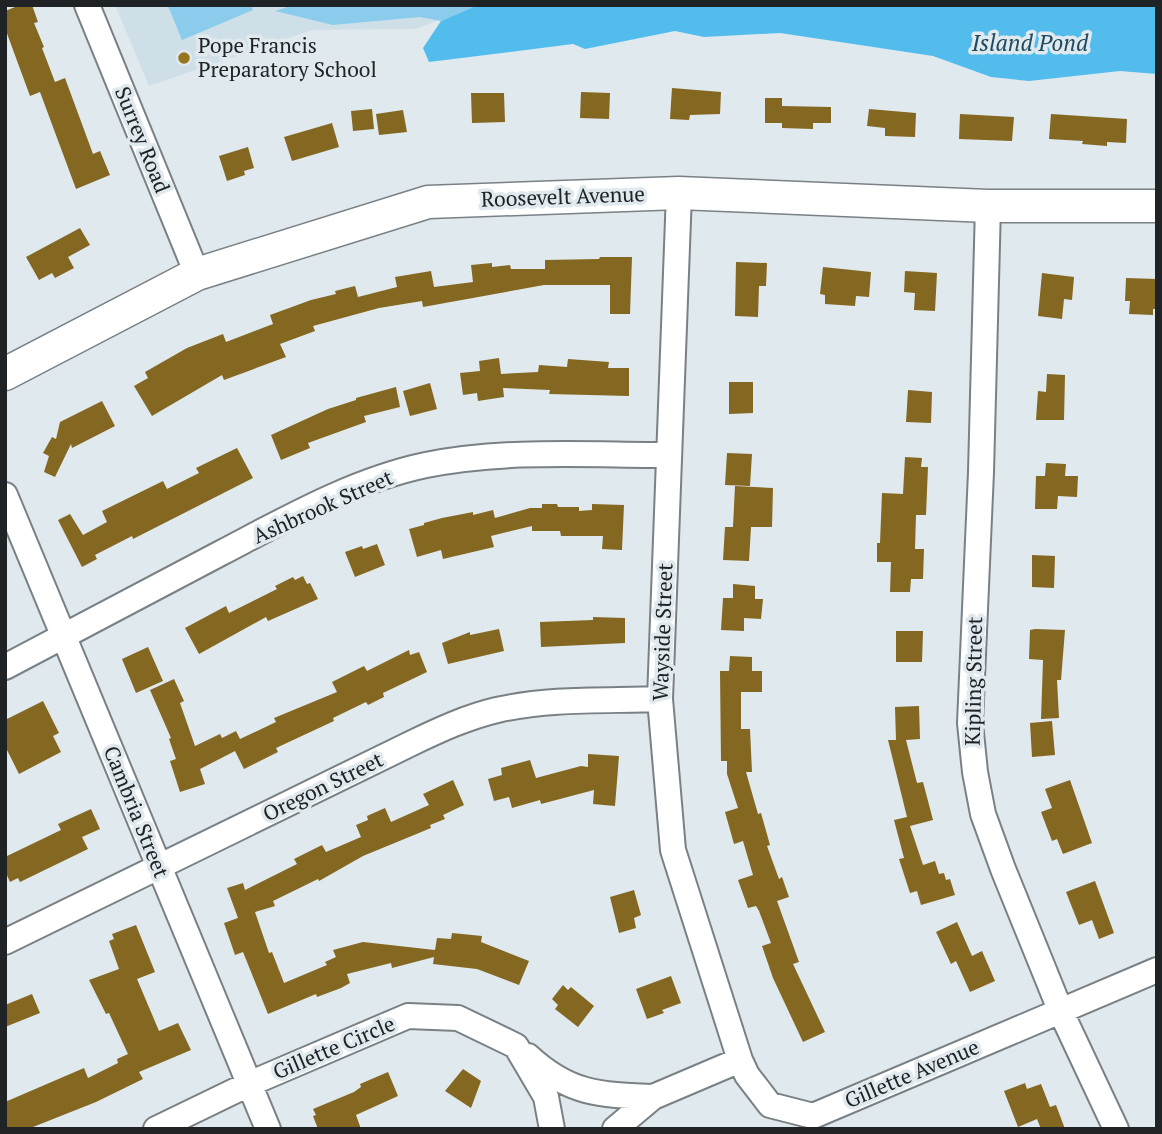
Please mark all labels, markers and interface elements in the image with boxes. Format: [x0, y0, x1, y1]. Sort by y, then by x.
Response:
water label: Island Pond [971, 27, 1089, 58]
place label: Pope Francis Preparatory School [198, 31, 377, 83]
marker: Pope Francis Preparatory School [176, 50, 192, 66]
street label: Surrey Road [109, 82, 177, 197]
street label: Roosevelt Avenue [481, 179, 645, 213]
street label: Ashbrook Street [248, 463, 397, 549]
street label: Wayside Street [646, 562, 678, 702]
street label: Kipling Street [958, 616, 988, 746]
street label: Cambria Street [98, 742, 176, 882]
street label: Oregon Street [258, 745, 387, 827]
street label: Gillette Circle [268, 1009, 399, 1085]
street label: Gillette Avenue [840, 1032, 983, 1114]

